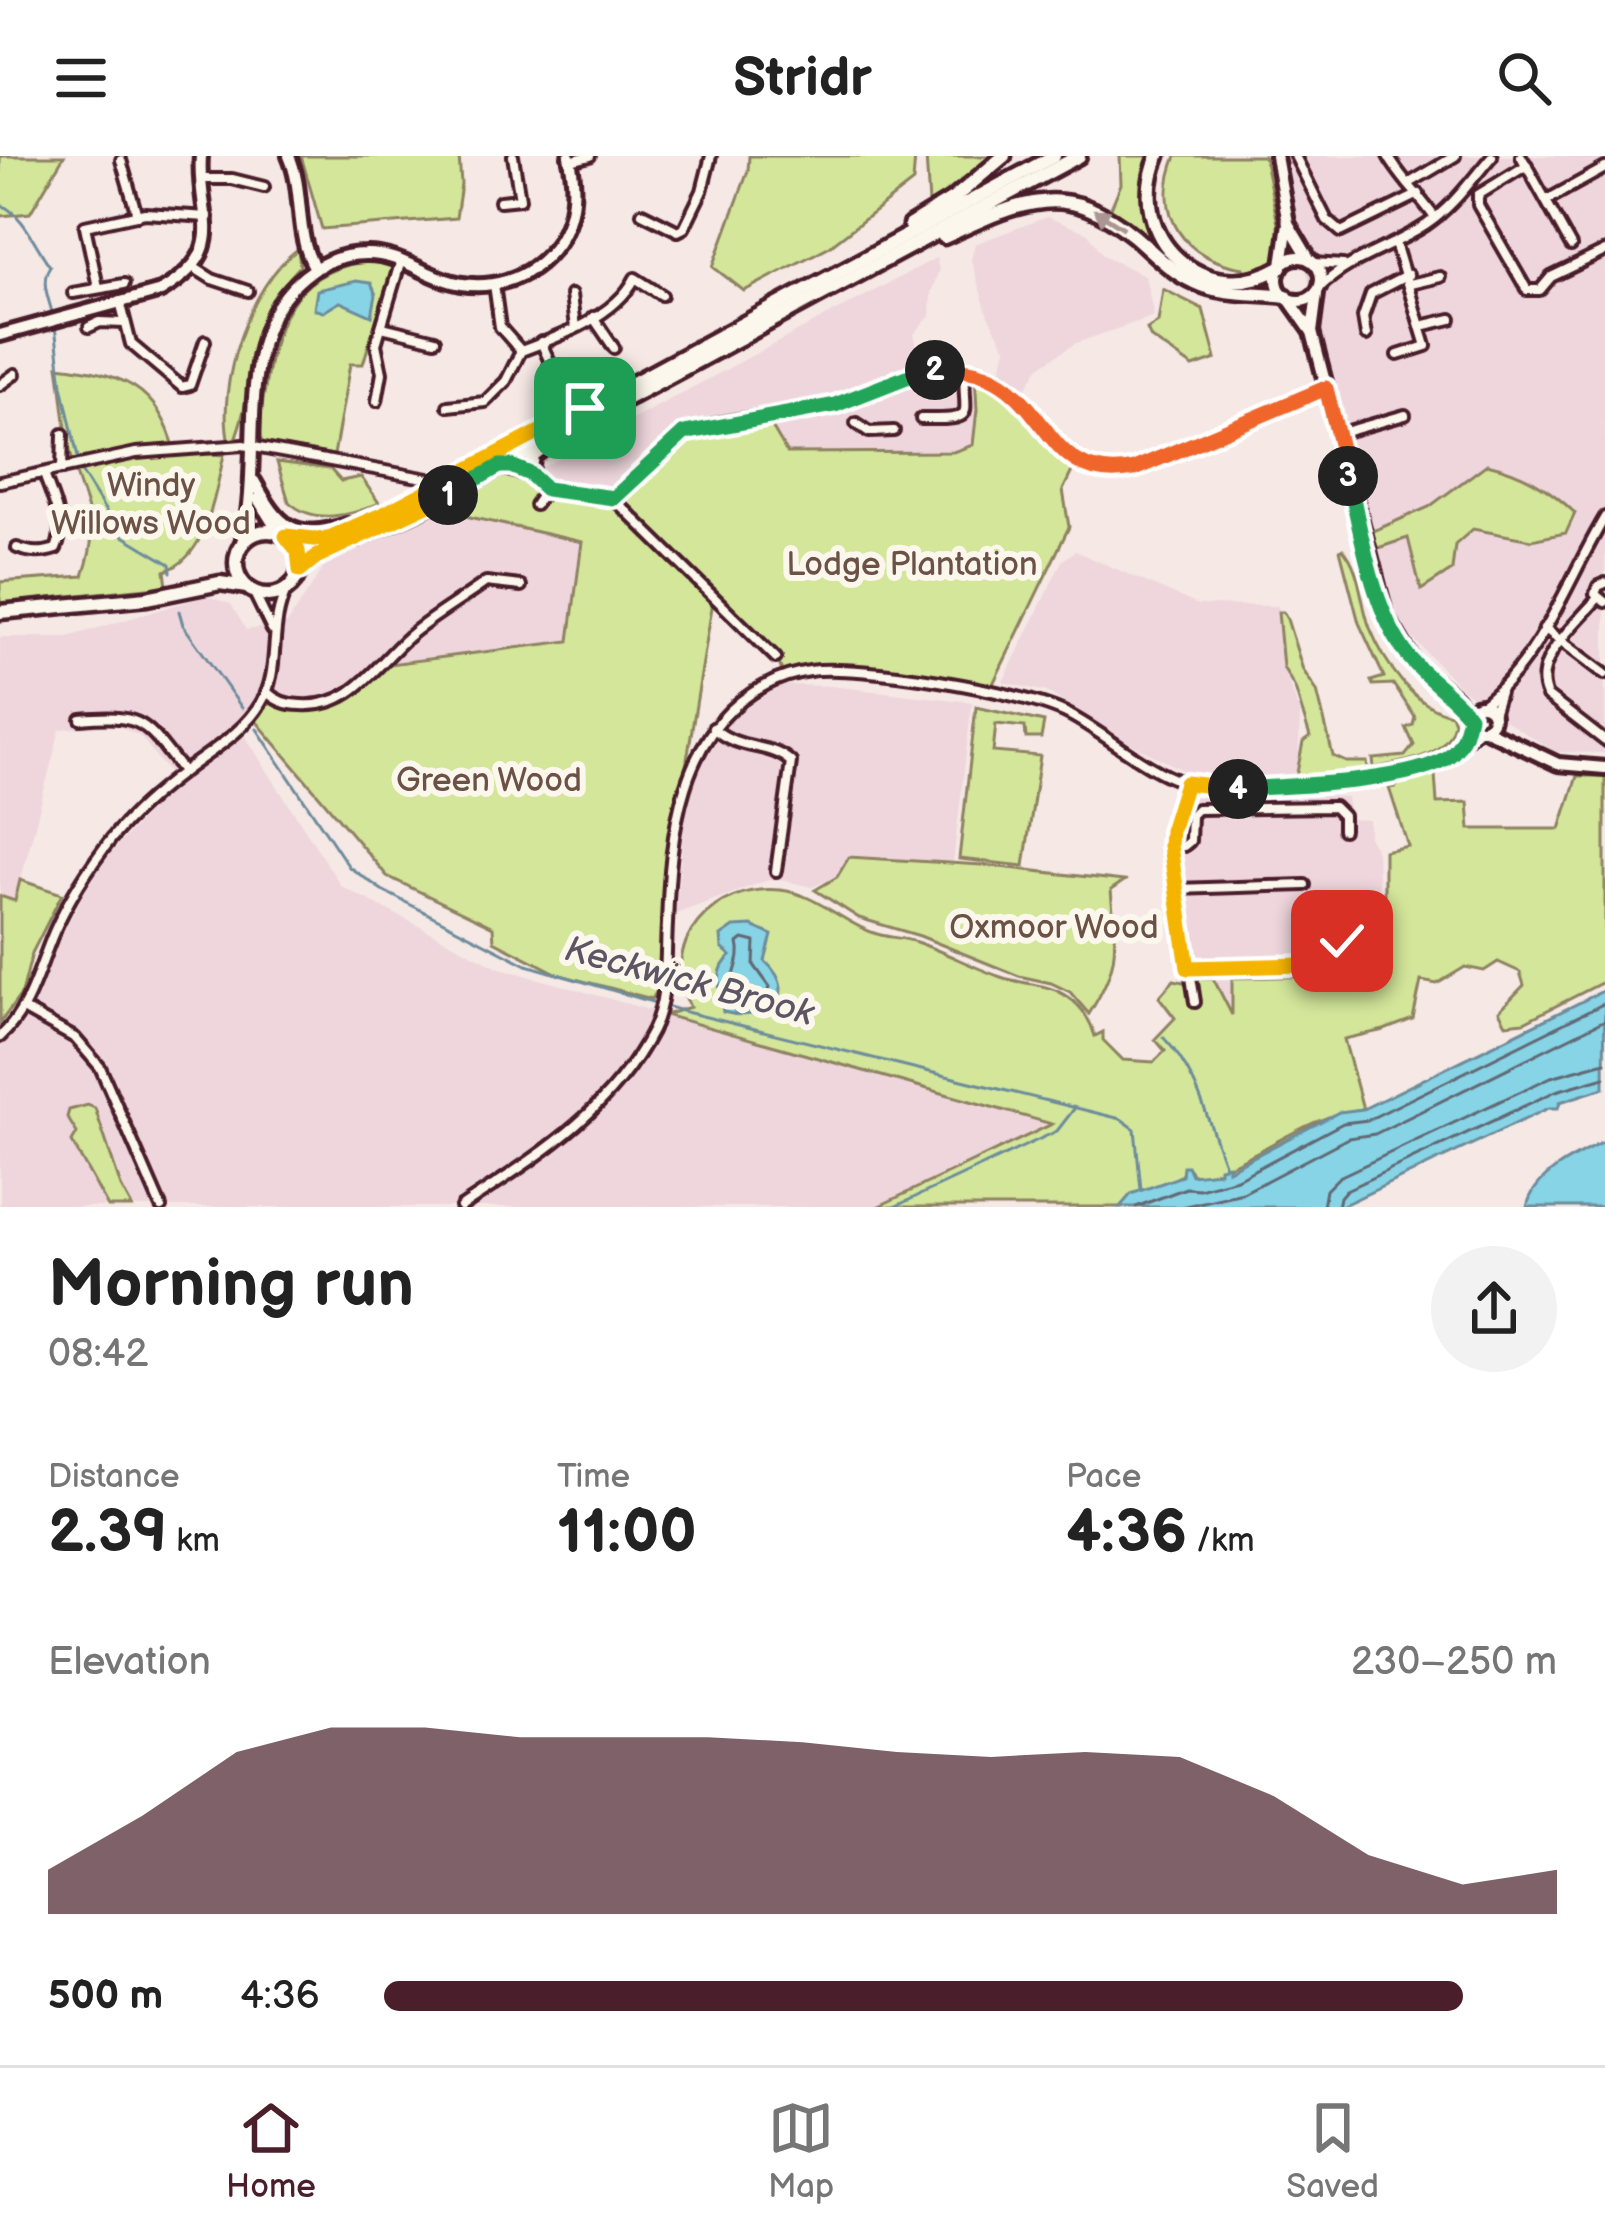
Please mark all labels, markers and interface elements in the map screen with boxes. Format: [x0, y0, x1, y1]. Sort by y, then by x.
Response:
icon: menu [48, 45, 114, 111]
icon: search [1491, 45, 1557, 111]
text: Stridr [733, 46, 872, 111]
one-way arrow [1092, 208, 1125, 230]
pin: 2 [905, 340, 965, 400]
text: 2 [925, 350, 945, 390]
pin [534, 357, 636, 459]
icon: arrive [552, 375, 618, 441]
pin: 3 [1318, 446, 1378, 506]
text: 3 [1338, 456, 1358, 496]
pin: 1 [418, 465, 478, 525]
park label: Windy Willows Wood [51, 466, 251, 544]
text: 1 [441, 475, 455, 515]
park label: Lodge Plantation [786, 545, 1038, 585]
pin: 4 [1208, 759, 1268, 819]
park label: Green Wood [396, 761, 582, 801]
text: 4 [1228, 769, 1248, 809]
pin [1291, 890, 1393, 992]
park label: Oxmoor Wood [949, 908, 1159, 948]
icon: check [1309, 908, 1375, 974]
water label: Keckwick Brook [560, 928, 819, 1036]
text: Morning run [48, 1246, 414, 1325]
button: share [1431, 1246, 1557, 1372]
text: 08:42 [48, 1331, 148, 1378]
text: Distance [48, 1457, 180, 1497]
text: Time [557, 1457, 630, 1497]
text: Pace [1066, 1457, 1141, 1497]
text: 2.39 [48, 1497, 167, 1569]
text: 11:00 [557, 1497, 697, 1569]
text: 4:36 [1066, 1497, 1187, 1569]
text: km [167, 1521, 220, 1561]
text: /km [1187, 1521, 1254, 1561]
text: Elevation [48, 1639, 211, 1686]
text: 230–250 m [1351, 1639, 1557, 1686]
text: 500 m [48, 1973, 163, 2020]
text: 4:36 [240, 1973, 319, 2020]
tab: Home [226, 2095, 316, 2207]
tab: Map [768, 2095, 834, 2207]
tab: Saved [1286, 2095, 1379, 2207]

